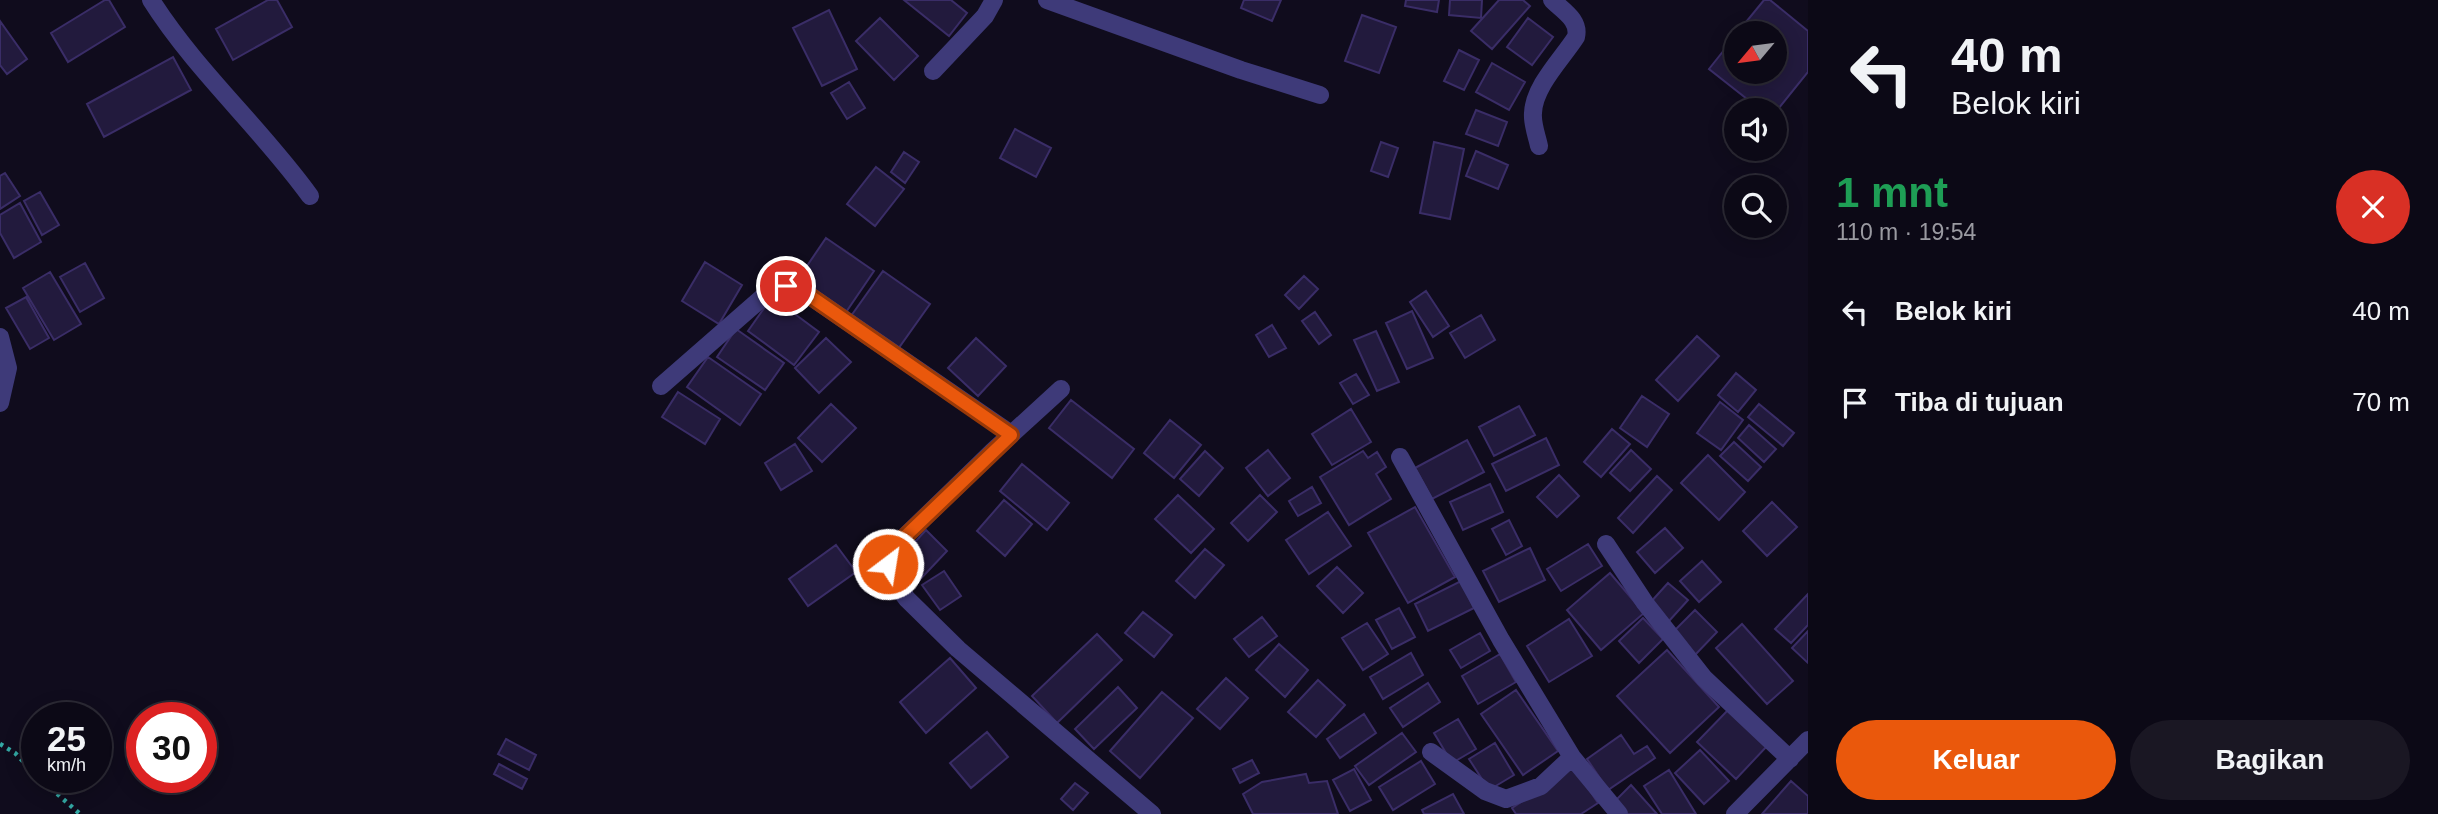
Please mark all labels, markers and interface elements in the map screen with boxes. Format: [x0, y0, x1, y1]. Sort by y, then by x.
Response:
north arrow [1724, 21, 1787, 84]
map controls [1724, 21, 1787, 238]
icon: left [1836, 28, 1927, 119]
text: 40 m [1951, 28, 2063, 82]
text: Belok kiri [1951, 85, 2081, 121]
button: sound [1724, 98, 1787, 161]
text: 1 mnt [1836, 169, 1948, 216]
button: close [2336, 170, 2410, 244]
button: search [1724, 175, 1787, 238]
text: 110 m · 19:54 [1836, 219, 1976, 245]
pin [756, 256, 816, 316]
icon: arrive [767, 267, 805, 305]
icon: left [1836, 293, 1874, 331]
text: Belok kiri [1895, 296, 2012, 326]
text: 40 m [2352, 296, 2410, 326]
icon: arrive [1836, 384, 1874, 422]
text: Tiba di tujuan [1895, 387, 2064, 417]
text: 70 m [2352, 387, 2410, 417]
position arrow [851, 527, 925, 601]
speed limit sign: 30 [126, 702, 217, 793]
text: 25 [47, 719, 86, 758]
button: Keluar [1836, 720, 2116, 800]
button: Bagikan [2130, 720, 2410, 800]
text: km/h [47, 755, 86, 775]

